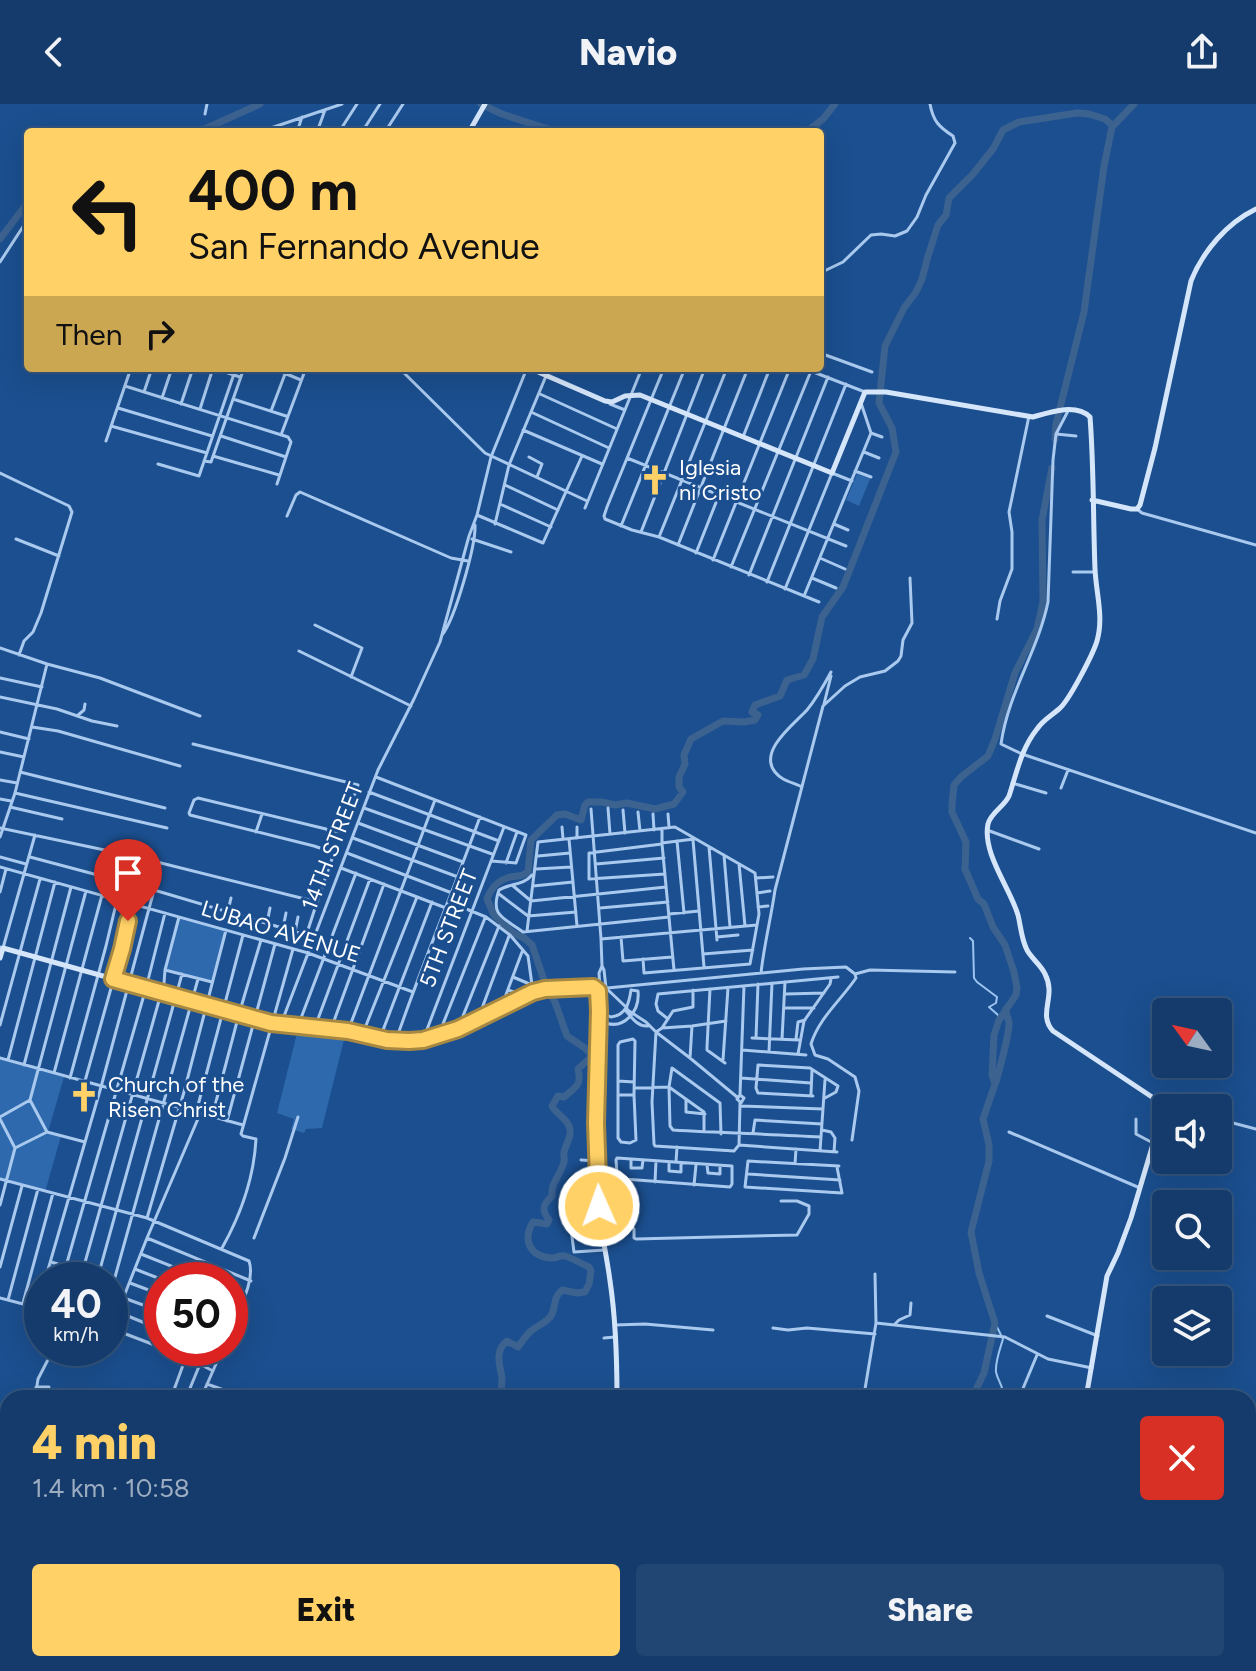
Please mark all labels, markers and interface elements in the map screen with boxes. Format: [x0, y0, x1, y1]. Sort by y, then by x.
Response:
icon: back [32, 30, 76, 74]
icon: share [1180, 30, 1224, 74]
text: Navio [579, 31, 677, 74]
text: 400 m [188, 157, 358, 224]
icon: left [56, 160, 160, 264]
text: San Fernando Avenue [188, 225, 540, 268]
icon: right [138, 312, 182, 356]
text: Then [56, 316, 122, 353]
place label: Iglesia ni Cristo [679, 454, 762, 506]
church icon: Iglesia ni Cristo [638, 463, 672, 497]
street label: 14TH STREET [296, 779, 369, 914]
pin [94, 839, 162, 921]
icon: arrive [106, 851, 150, 895]
street label: 5TH STREET [414, 865, 483, 991]
street label: LUBAO AVENUE [198, 894, 364, 969]
north arrow [1152, 998, 1232, 1078]
map controls [1152, 998, 1232, 1366]
place label: Church of the Risen Christ [108, 1071, 244, 1123]
church icon: Church of the Risen Christ [67, 1080, 101, 1114]
button: sound [1152, 1094, 1232, 1174]
position arrow [557, 1164, 641, 1248]
button: search [1152, 1190, 1232, 1270]
speed limit sign: 50 [144, 1262, 248, 1366]
text: 40 [50, 1280, 102, 1328]
button: layers [1152, 1286, 1232, 1366]
text: km/h [53, 1322, 99, 1346]
text: 4 min [32, 1413, 157, 1471]
button: close [1140, 1416, 1224, 1500]
text: 1.4 km · 10:58 [32, 1472, 190, 1504]
button: Exit [32, 1564, 620, 1656]
button: Share [636, 1564, 1224, 1656]

